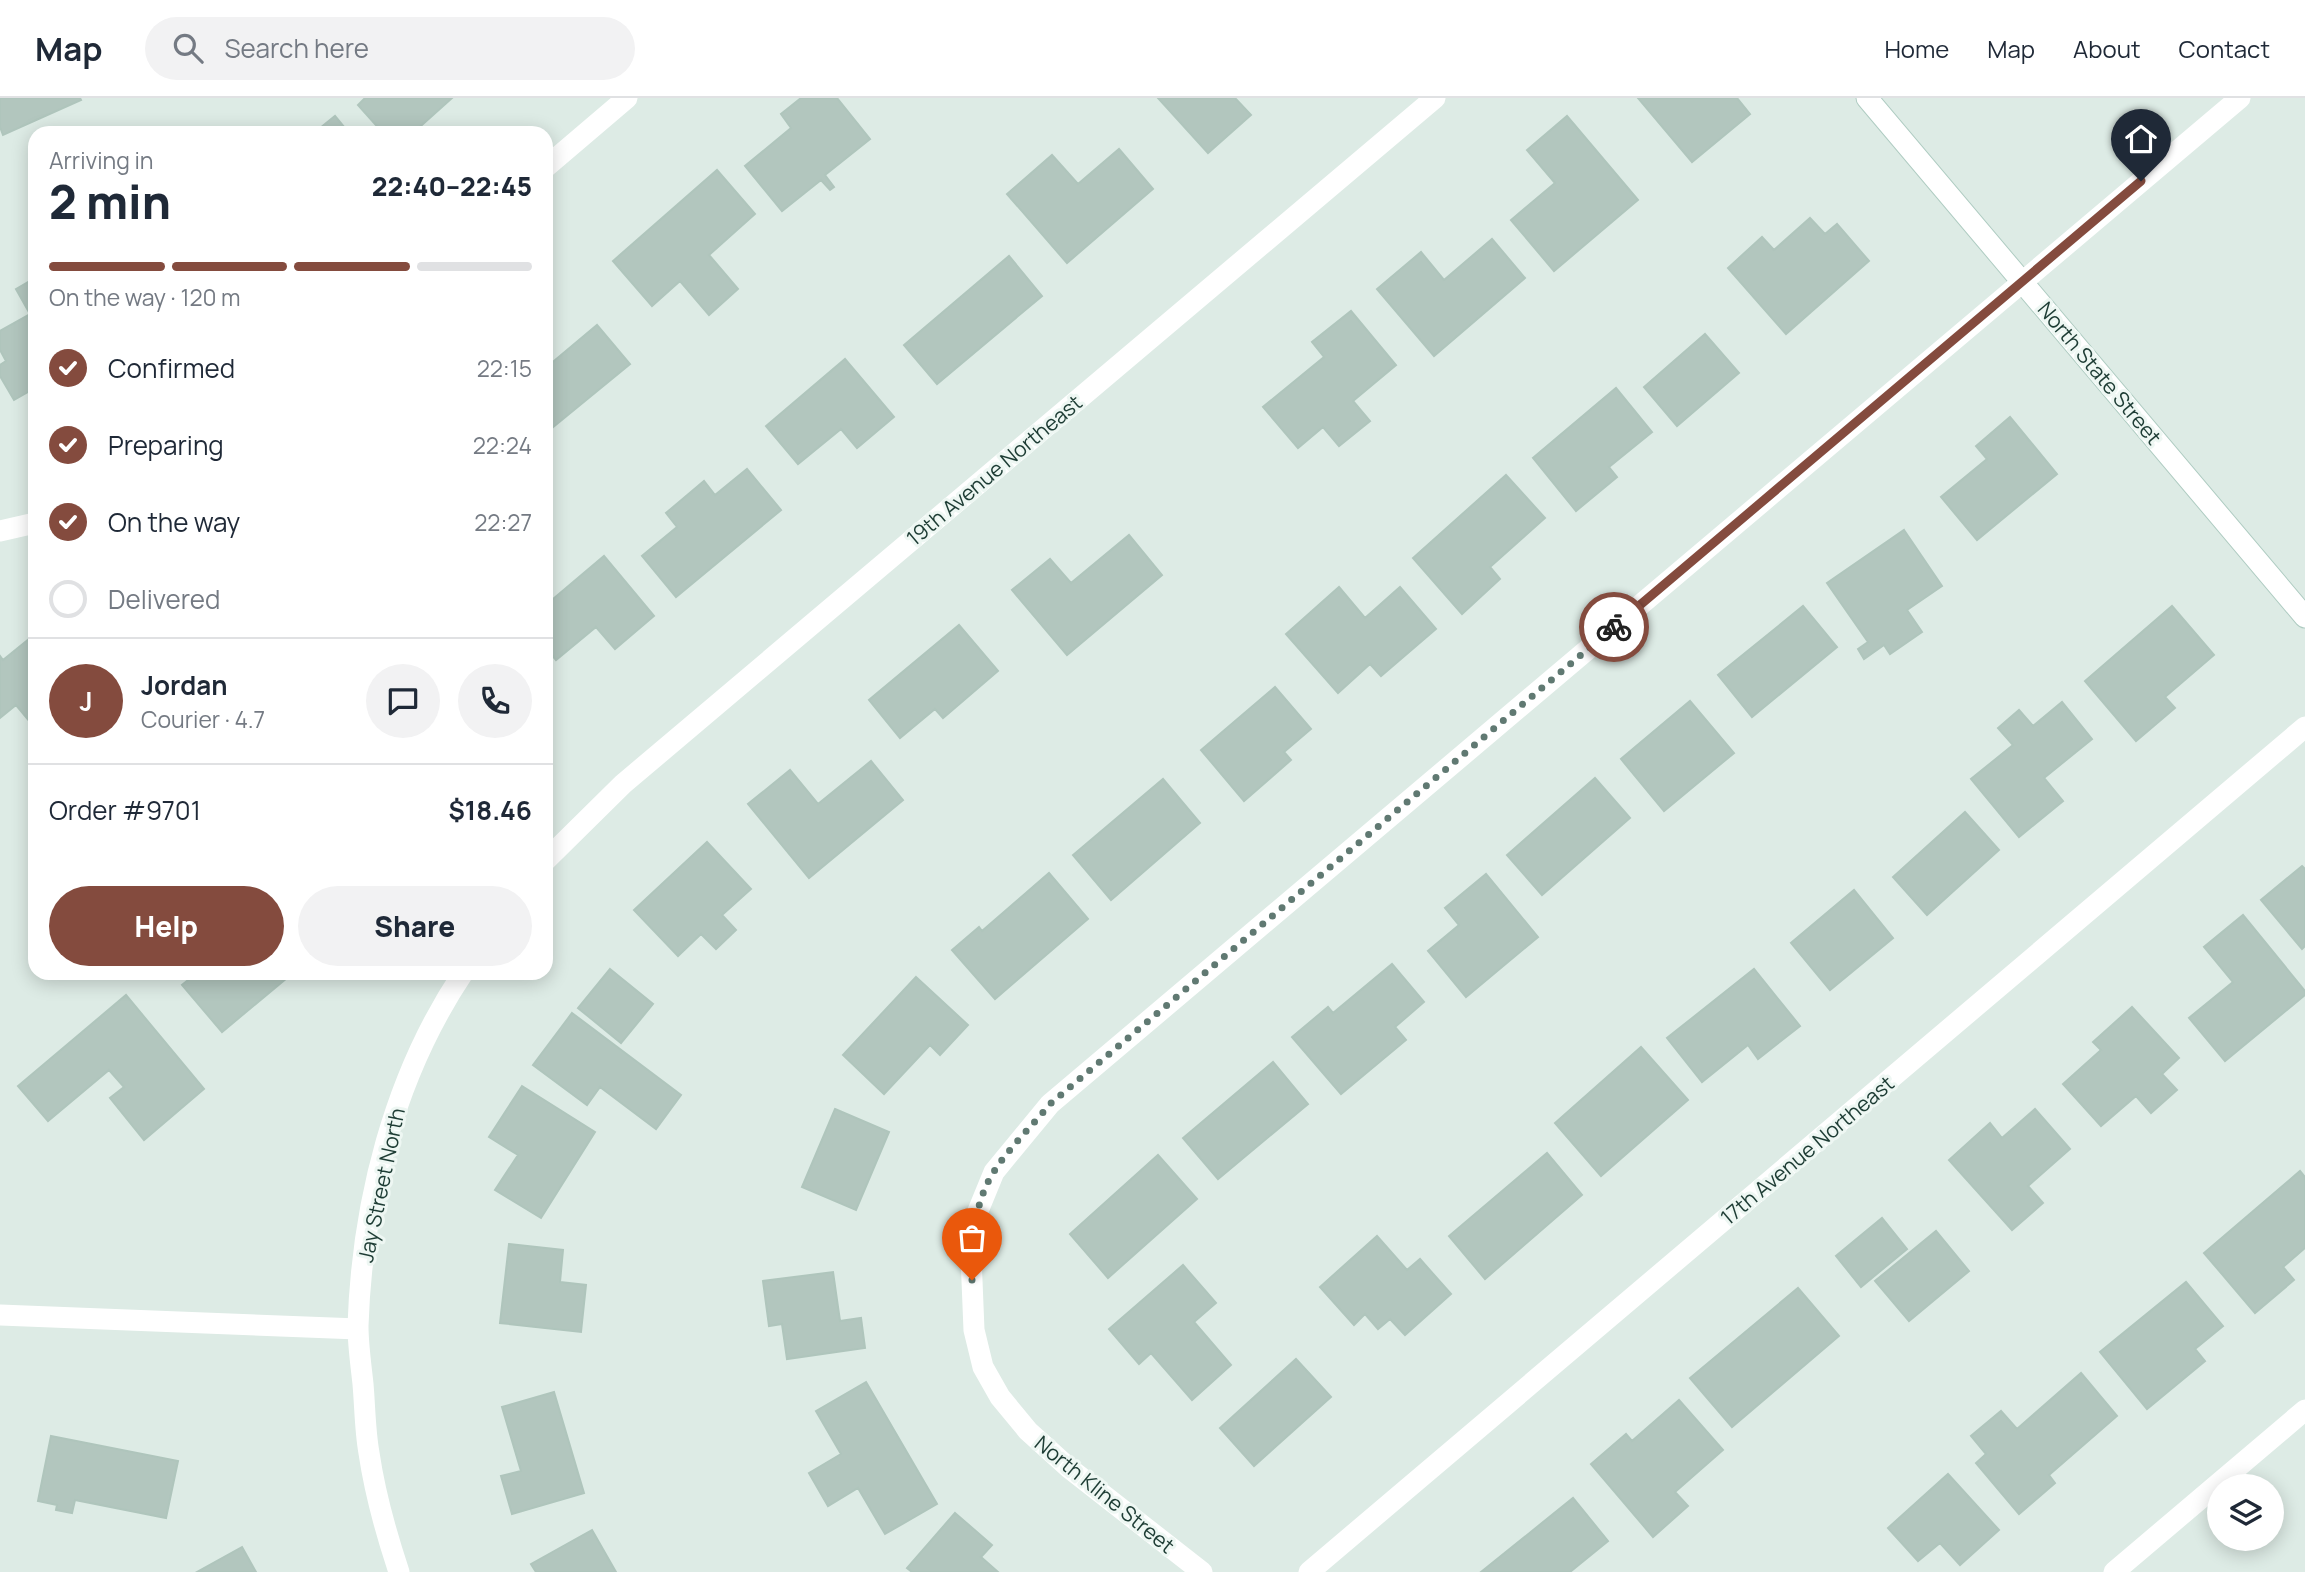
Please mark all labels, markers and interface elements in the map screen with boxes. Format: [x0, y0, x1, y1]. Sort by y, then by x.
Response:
search box [145, 17, 635, 80]
text: Map [35, 26, 103, 71]
icon: search [169, 29, 207, 67]
text: Search here [225, 30, 369, 66]
text: Home [1884, 32, 1949, 65]
text: Map [1987, 32, 2035, 65]
text: About [2073, 32, 2141, 65]
text: Contact [2179, 32, 2270, 65]
pin [2111, 109, 2171, 181]
icon: home [2122, 120, 2160, 158]
text: Arriving in [49, 144, 154, 176]
text: 22:40–22:45 [372, 168, 532, 204]
text: 2 min [49, 170, 171, 233]
text: On the way · 120 m [49, 281, 241, 313]
street label: North State Street [2032, 296, 2168, 450]
icon: check [49, 349, 87, 387]
text: Confirmed [108, 350, 235, 386]
text: 22:15 [477, 352, 532, 384]
street label: 19th Avenue Northeast [900, 388, 1088, 552]
icon: check [49, 426, 87, 464]
text: Preparing [108, 427, 224, 463]
text: 22:24 [473, 429, 532, 461]
icon: check [49, 503, 87, 541]
text: On the way [108, 504, 240, 540]
text: 22:27 [474, 506, 532, 538]
text: Delivered [108, 581, 220, 617]
courier [1579, 592, 1649, 662]
icon: bike [1595, 608, 1633, 646]
button: chat [366, 664, 440, 738]
button: phone [458, 664, 532, 738]
text: Jordan [141, 667, 227, 703]
text: J [79, 683, 93, 719]
text: Courier · 4.7 [141, 703, 265, 735]
text: Order #9701 [49, 792, 201, 828]
text: $18.46 [448, 792, 532, 828]
button: Help [49, 886, 284, 966]
button: Share [298, 886, 532, 966]
street label: 17th Avenue Northeast [1714, 1069, 1900, 1231]
street label: Jay Street North [351, 1105, 411, 1265]
pin [942, 1208, 1002, 1280]
icon: bag [953, 1219, 991, 1257]
street label: North Kline Street [1029, 1429, 1181, 1559]
map controls [2207, 1474, 2284, 1551]
button: layers [2207, 1474, 2284, 1551]

